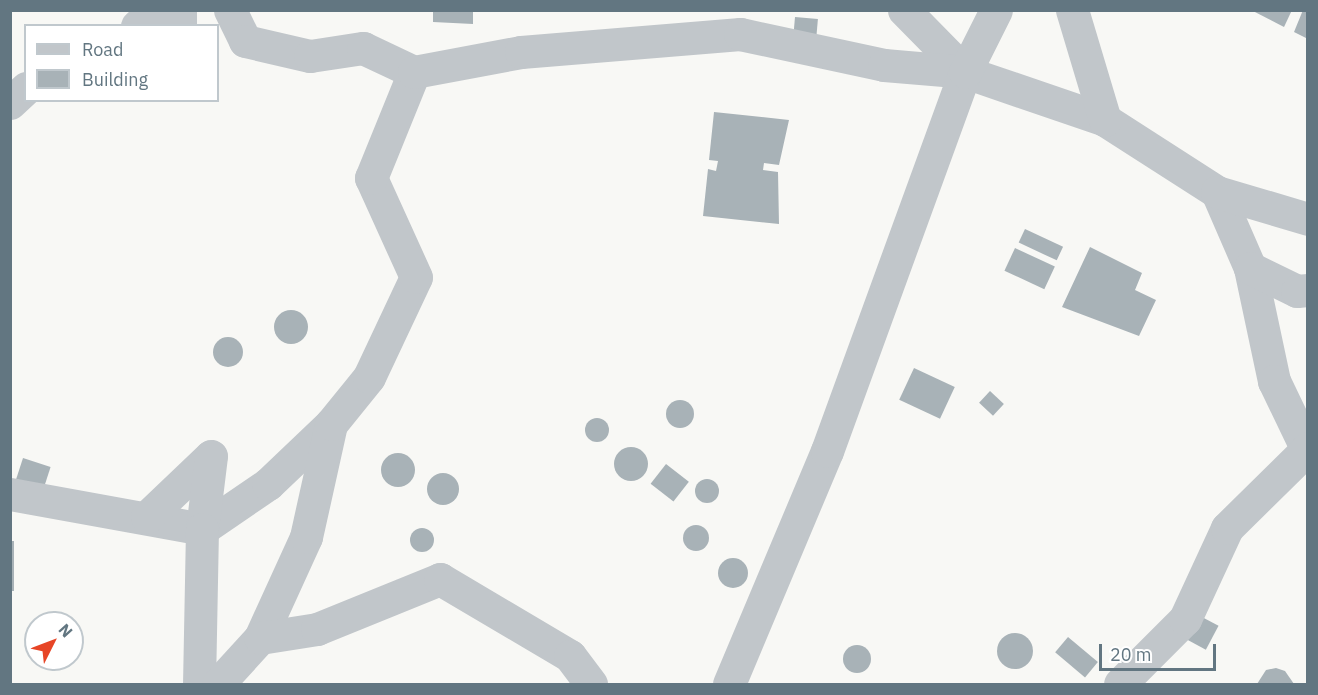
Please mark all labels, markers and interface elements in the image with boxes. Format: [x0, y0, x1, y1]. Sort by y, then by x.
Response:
legend [24, 24, 219, 102]
text: Road [82, 38, 123, 61]
text: Building [82, 68, 148, 91]
north arrow [24, 611, 84, 671]
text: N [55, 619, 77, 641]
scale bar [1102, 632, 1219, 670]
text: 20 m [1110, 643, 1152, 666]

